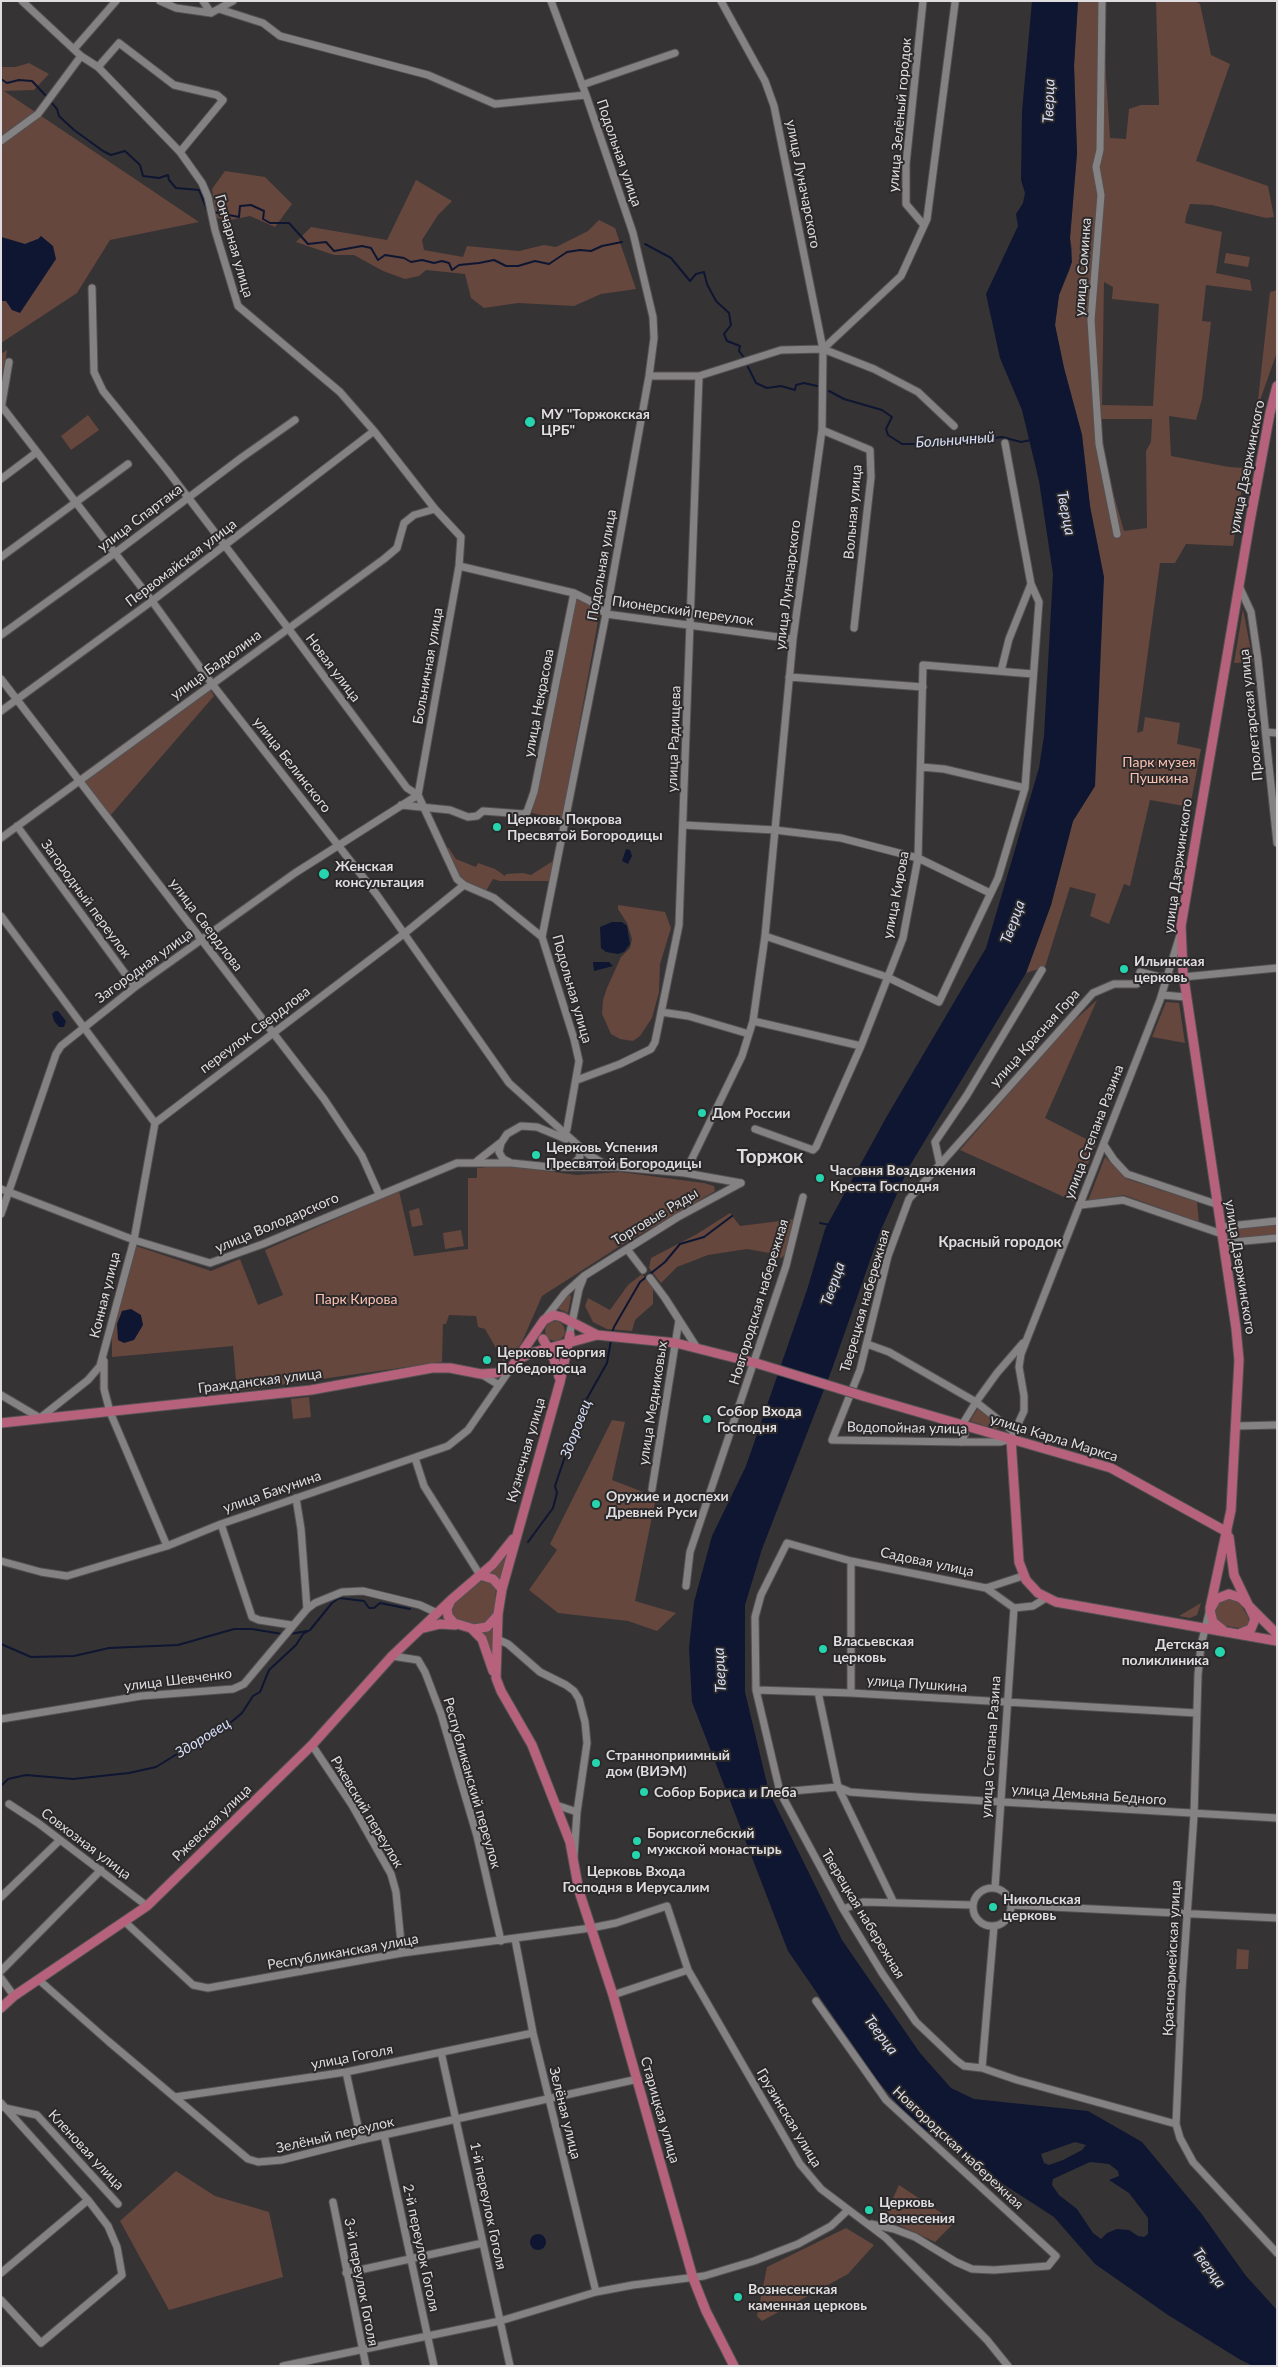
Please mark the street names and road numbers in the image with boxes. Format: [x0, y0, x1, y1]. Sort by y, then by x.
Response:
street label: улица Зелёный городок [885, 37, 915, 193]
street label: Подольная улица [593, 97, 645, 209]
street label: улица Луначарского [782, 118, 824, 250]
street label: Гончарная улица [211, 192, 257, 300]
street label: улица Соминка [1071, 217, 1095, 317]
street label: улица Дзержинского [1226, 399, 1268, 535]
street label: Вольная улица [840, 464, 866, 560]
street label: улица Спартака [94, 481, 186, 555]
street label: Подольная улица [584, 508, 620, 622]
street label: Первомайская улица [122, 516, 240, 610]
street label: улица Луначарского [772, 519, 804, 651]
street label: Пионерский переулок [611, 593, 755, 629]
street label: Больничная улица [409, 606, 447, 726]
street label: улица Бадюлина [167, 626, 265, 704]
street label: Новая улица [302, 631, 364, 705]
street label: улица Некрасова [520, 647, 558, 759]
street label: Пролетарская улица [1236, 648, 1266, 782]
street label: улица Радищева [664, 685, 684, 793]
street label: улица Белинского [249, 714, 335, 816]
street label: улица Дзержинского [1160, 798, 1196, 934]
street label: Загородный переулок [37, 836, 135, 962]
street label: улица Кирова [879, 850, 913, 940]
street label: улица Свердлова [166, 875, 246, 975]
street label: Загородная улица [92, 925, 196, 1007]
street label: Подольная улица [548, 933, 596, 1045]
street label: переулок Свердлова [197, 983, 313, 1077]
street label: улица Красная Гора [987, 986, 1083, 1090]
street label: улица Степана Разина [1061, 1062, 1127, 1202]
street label: Торговые Ряды [609, 1185, 701, 1249]
street label: улица Володарского [213, 1189, 341, 1257]
street label: улица Дзержинского [1221, 1199, 1259, 1335]
street label: Новгородская набережная [726, 1217, 792, 1387]
street label: Тверецкая набережная [837, 1228, 893, 1374]
street label: Конная улица [86, 1250, 124, 1340]
street label: улица Медниковых [635, 1340, 671, 1466]
street label: Гражданская улица [197, 1365, 323, 1397]
street label: Кузнечная улица [503, 1396, 549, 1504]
street label: улица Карла Маркса [988, 1411, 1120, 1465]
street label: Водопойная улица [847, 1419, 967, 1437]
street label: улица Бакунина [221, 1467, 323, 1517]
street label: Садовая улица [879, 1544, 975, 1580]
street label: улица Шевченко [123, 1665, 233, 1695]
street label: улица Пушкина [866, 1672, 968, 1696]
street label: улица Степана Разина [978, 1675, 1004, 1819]
street label: Республиканский переулок [439, 1695, 505, 1871]
street label: Ржевский переулок [327, 1753, 407, 1871]
street label: Ржевская улица [169, 1781, 255, 1865]
street label: улица Демьяна Бедного [1011, 1781, 1167, 1809]
street label: Совхозная улица [38, 1805, 134, 1883]
street label: Тверецкая набережная [818, 1846, 908, 1982]
street label: Красноармейская улица [1160, 1880, 1184, 2036]
street label: Республиканская улица [266, 1930, 420, 1974]
street label: улица Гоголя [310, 2041, 394, 2073]
street label: Старицкая улица [637, 2055, 683, 2165]
street label: Зелёная улица [545, 2065, 585, 2161]
street label: Грузинская улица [753, 2065, 825, 2171]
street label: Новгородская набережная [889, 2083, 1027, 2213]
street label: Кленовая улица [45, 2106, 127, 2194]
street label: Зелёный переулок [274, 2113, 396, 2157]
street label: 1-й переулок Гоголя [466, 2141, 510, 2271]
street label: 2-й переулок Гоголя [399, 2183, 443, 2313]
street label: 3-й переулок Гоголя [340, 2217, 382, 2347]

